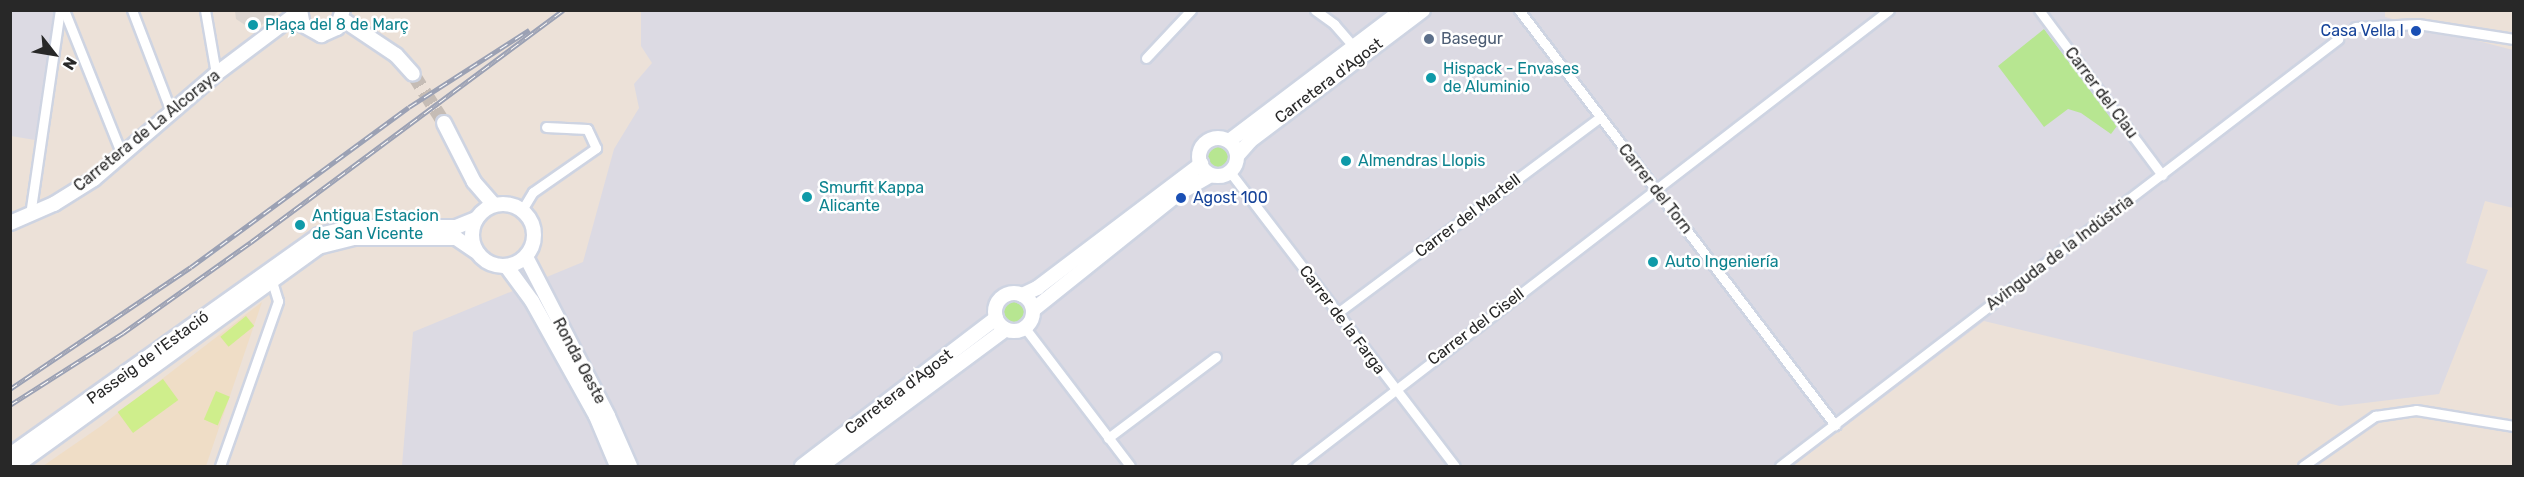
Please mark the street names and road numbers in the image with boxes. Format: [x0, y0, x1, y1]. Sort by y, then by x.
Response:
street label: Carretera d'Agost [1271, 34, 1387, 128]
street label: Carrer del Clau [2060, 43, 2142, 143]
street label: Carretera de La Alcoraya [70, 66, 224, 196]
street label: Carrer del Torn [1614, 140, 1696, 238]
street label: Carrer del Martell [1411, 170, 1525, 262]
street label: Avinguda de la Indústria [1983, 191, 2137, 315]
street label: Carrer de la Farga [1295, 262, 1389, 378]
street label: Carrer del Cisell [1424, 284, 1528, 370]
street label: Passeig de l'Estació [83, 307, 213, 409]
street label: Ronda Oeste [548, 315, 610, 407]
street label: Carretera d'Agost [841, 345, 957, 439]

